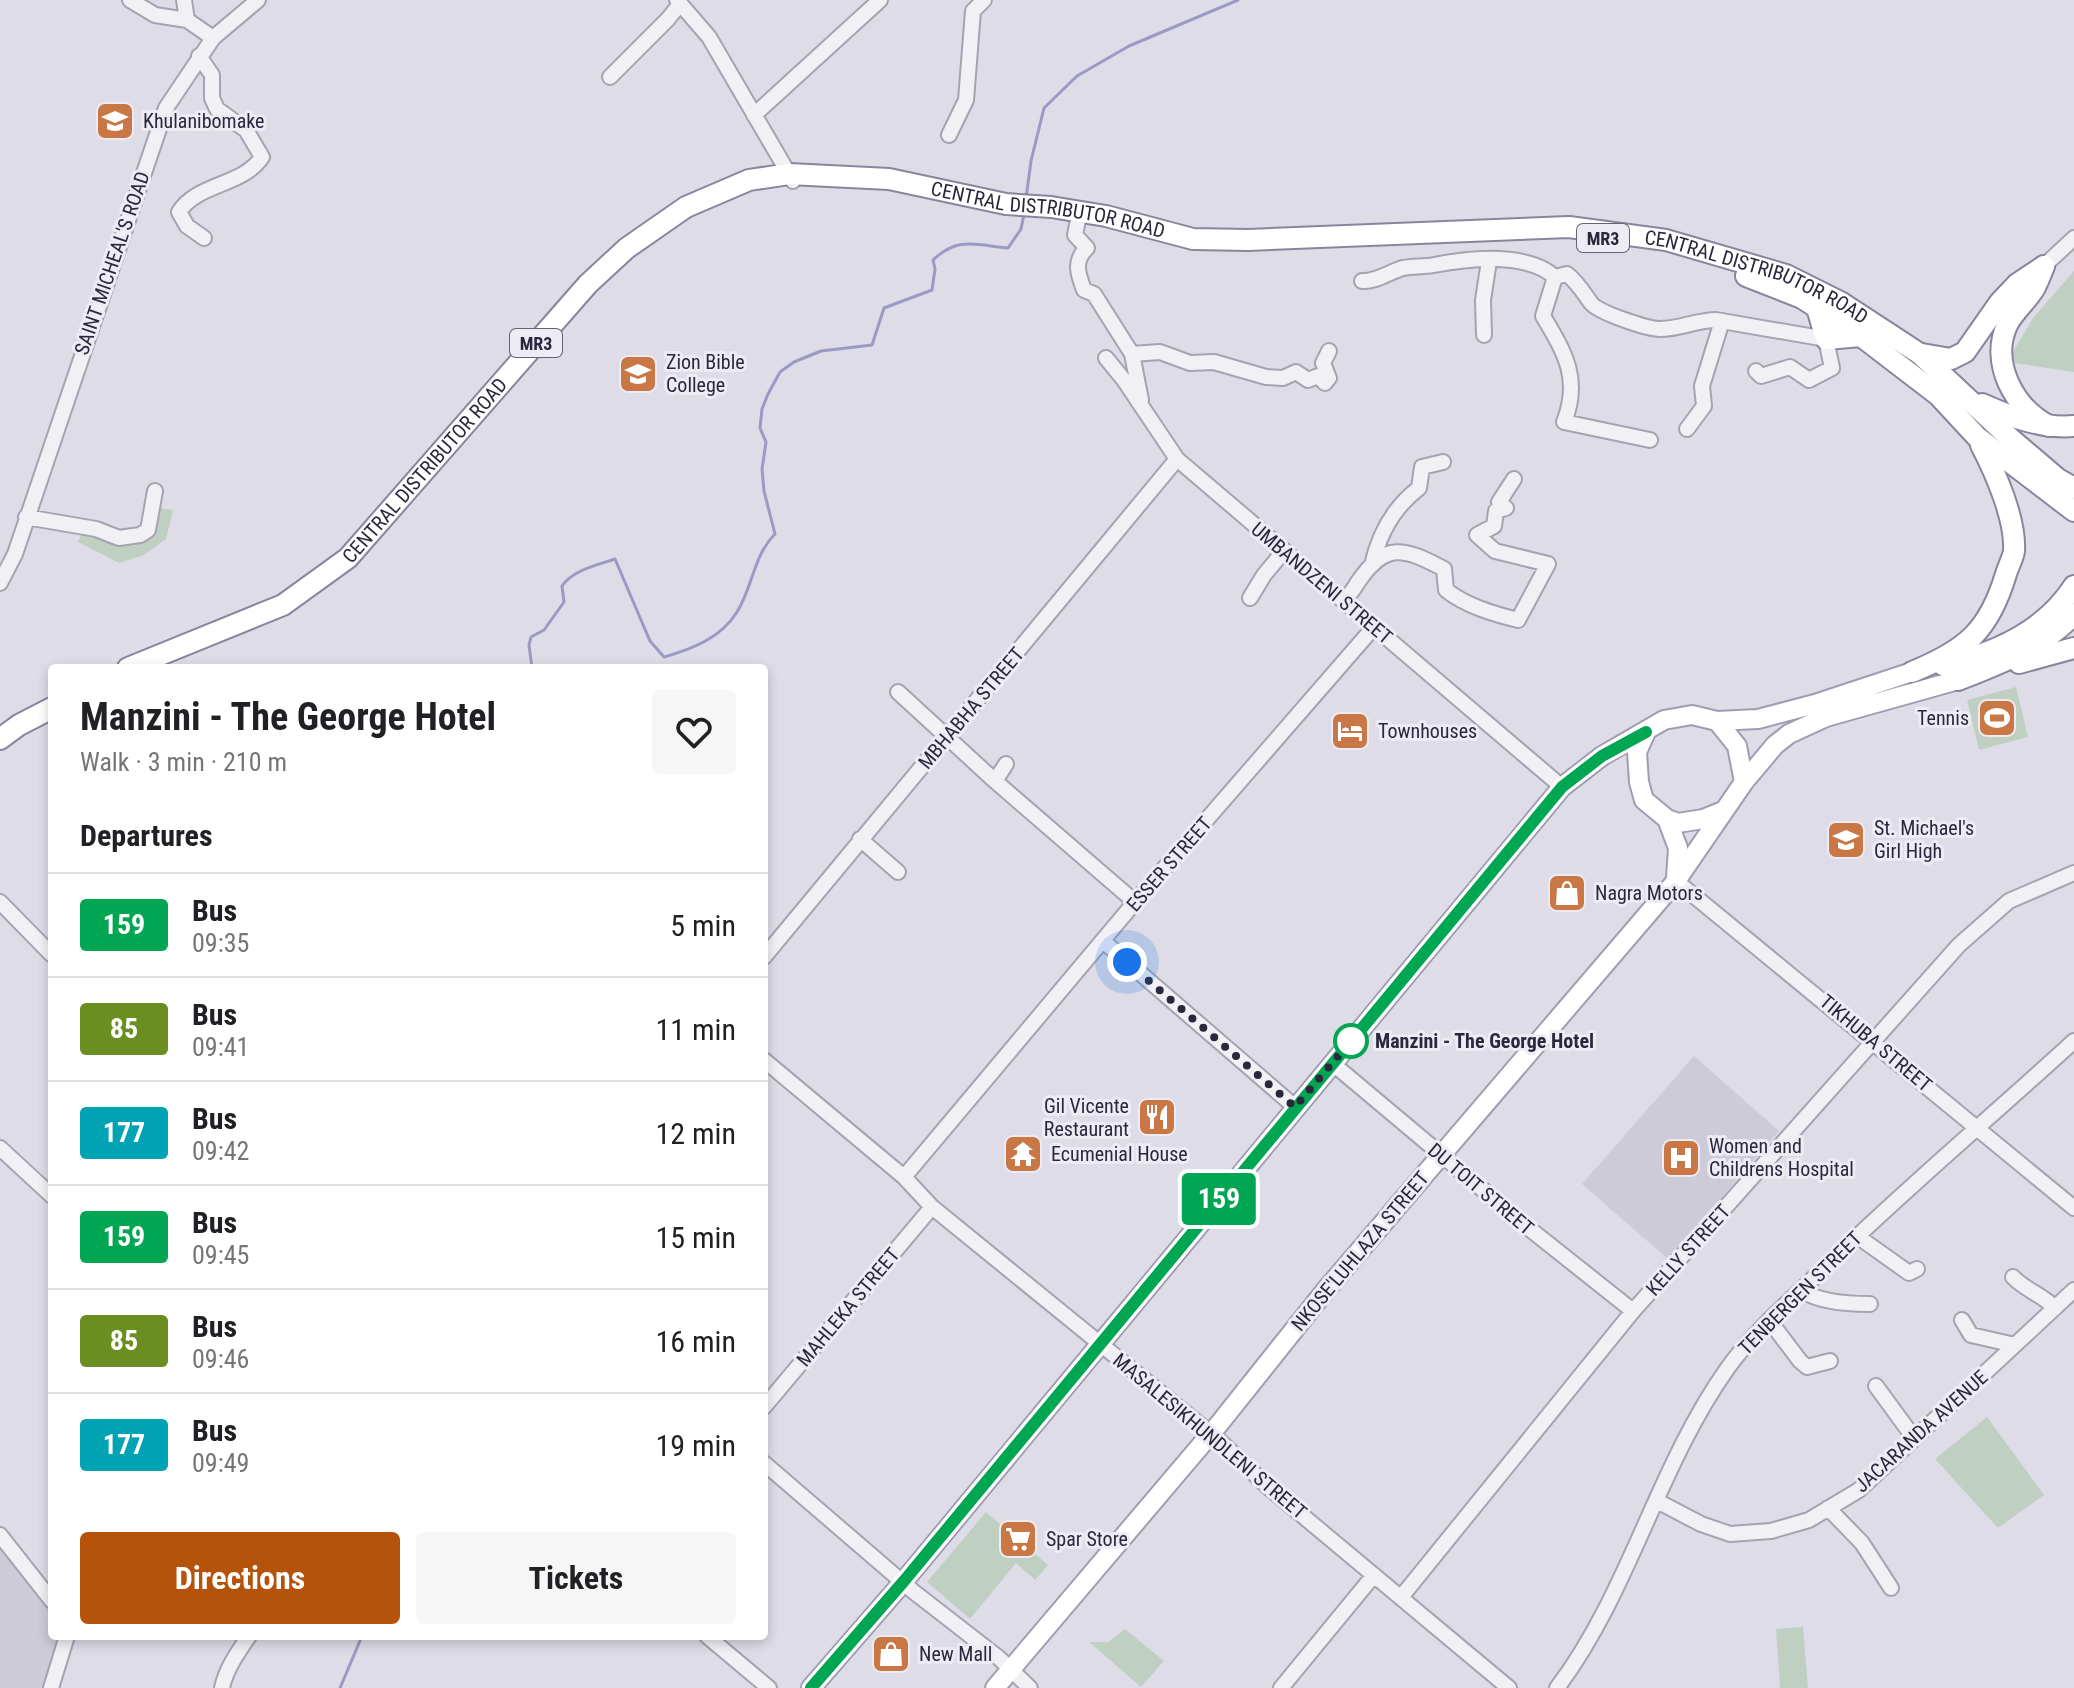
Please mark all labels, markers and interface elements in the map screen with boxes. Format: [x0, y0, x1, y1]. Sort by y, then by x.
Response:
school or university icon: Khulanibomake [94, 100, 136, 142]
place label: Khulanibomake [143, 109, 264, 133]
street label: SAINT MICHEAL'S ROAD [69, 168, 155, 358]
street label: CENTRAL DISTRIBUTOR ROAD [929, 176, 1168, 243]
road number: MR3 [1577, 224, 1629, 252]
street label: CENTRAL DISTRIBUTOR ROAD [1643, 225, 1873, 329]
road number: MR3 [510, 329, 562, 357]
place label: Zion Bible College [666, 350, 745, 397]
school or university icon: Zion Bible College [617, 353, 659, 395]
street label: CENTRAL DISTRIBUTOR ROAD [337, 373, 512, 568]
street label: UMBANDZENI STREET [1247, 517, 1397, 649]
street label: MBHABHA STREET [913, 642, 1029, 774]
button: heart [652, 690, 736, 774]
text: Manzini - The George Hotel [80, 695, 496, 739]
sports icon: Tennis [1976, 697, 2018, 739]
place label: Tennis [1917, 706, 1969, 730]
hotel icon: Townhouses [1329, 710, 1371, 752]
place label: Townhouses [1378, 719, 1477, 743]
text: Walk · 3 min · 210 m [80, 747, 287, 777]
street label: ESSER STREET [1121, 812, 1217, 916]
place label: St. Michael's Girl High [1874, 816, 1974, 863]
text: Departures [80, 818, 213, 853]
school or university icon: St. Michael's Girl High [1825, 819, 1867, 861]
shop icon: Nagra Motors [1546, 872, 1588, 914]
place label: Nagra Motors [1595, 881, 1703, 905]
text: Bus [192, 893, 237, 928]
text: 159 [103, 908, 145, 941]
text: 5 min [670, 908, 736, 943]
text: 09:35 [192, 928, 249, 958]
your location [1107, 942, 1147, 982]
street label: TIKHUBA STREET [1815, 989, 1937, 1097]
text: Bus [192, 997, 237, 1032]
text: 85 [110, 1012, 138, 1045]
text: 11 min [655, 1012, 736, 1047]
marker: Manzini - The George Hotel [1334, 1024, 1368, 1058]
place label: Manzini - The George Hotel [1375, 1029, 1594, 1053]
text: 09:41 [192, 1032, 249, 1062]
place label: Gil Vicente Restaurant [1044, 1094, 1129, 1141]
restaurant icon: Gil Vicente Restaurant [1136, 1096, 1178, 1138]
text: Bus [192, 1101, 237, 1136]
text: 177 [103, 1116, 145, 1149]
text: 12 min [655, 1116, 736, 1151]
temple icon: Ecumenial House [1002, 1133, 1044, 1175]
place label: Women and Childrens Hospital [1709, 1134, 1854, 1181]
text: 09:42 [192, 1136, 249, 1166]
hospital icon: Women and Childrens Hospital [1660, 1137, 1702, 1179]
street label: DU TOIT STREET [1423, 1138, 1539, 1240]
place label: Ecumenial House [1051, 1142, 1188, 1166]
street label: NKOSE'LUHLAZA STREET [1286, 1166, 1434, 1336]
line badge: 159 [1173, 1173, 1265, 1225]
text: 159 [1198, 1182, 1240, 1215]
street label: KELLY STREET [1641, 1199, 1735, 1301]
text: Bus [192, 1205, 237, 1240]
text: 159 [103, 1220, 145, 1253]
text: 15 min [655, 1220, 736, 1255]
street label: TENBERGEN STREET [1733, 1226, 1867, 1360]
text: 09:45 [192, 1240, 249, 1270]
street label: MAHLEKA STREET [791, 1243, 905, 1371]
text: Bus [192, 1309, 237, 1344]
text: 85 [110, 1324, 138, 1357]
text: 16 min [655, 1324, 736, 1359]
text: 09:46 [192, 1344, 249, 1374]
street label: MASALESIKHUNDLENI STREET [1108, 1348, 1312, 1524]
street label: JACARANDA AVENUE [1849, 1365, 1993, 1497]
text: Bus [192, 1413, 237, 1448]
text: 177 [103, 1428, 145, 1461]
text: 19 min [655, 1428, 736, 1463]
text: 09:49 [192, 1448, 249, 1478]
supermarket icon: Spar Store [997, 1518, 1039, 1560]
place label: Spar Store [1046, 1527, 1128, 1551]
button: Directions [80, 1532, 400, 1624]
button: Tickets [416, 1532, 736, 1624]
shop icon: New Mall [870, 1633, 912, 1675]
place label: New Mall [919, 1642, 992, 1666]

